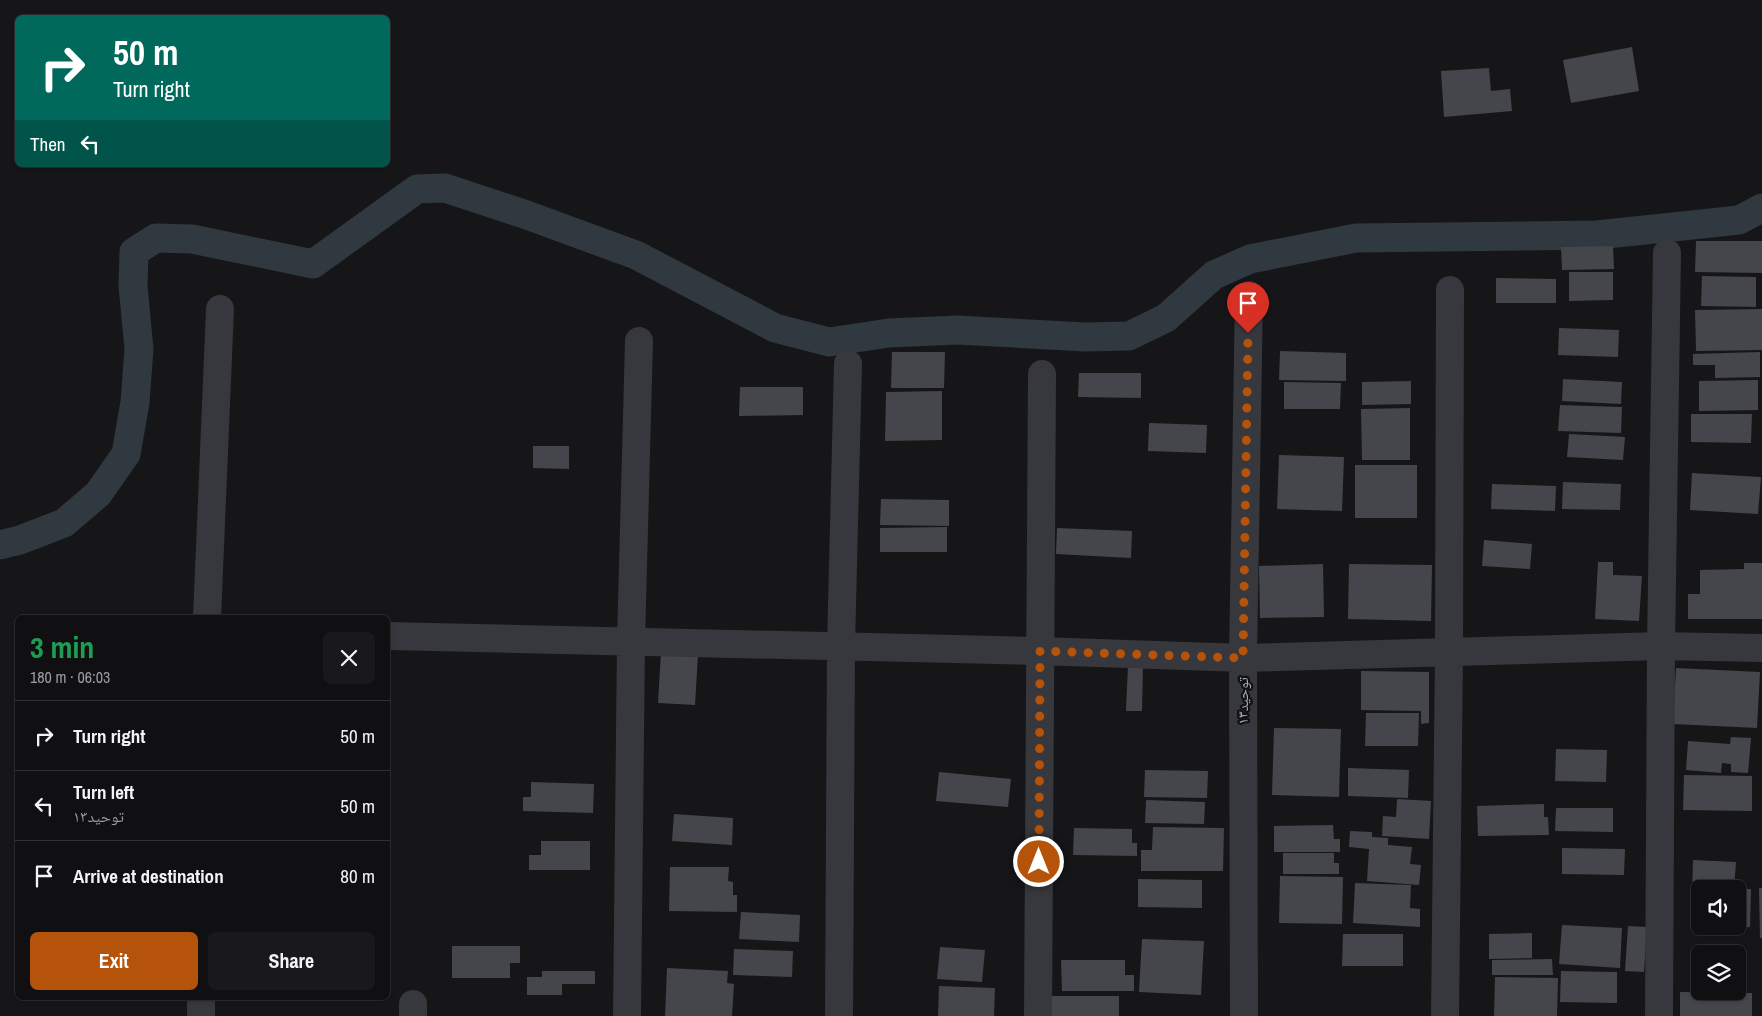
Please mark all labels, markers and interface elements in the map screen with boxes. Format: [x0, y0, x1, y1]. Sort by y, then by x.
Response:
text: 50 m [113, 29, 178, 76]
icon: right [30, 35, 95, 100]
text: Turn right [113, 74, 190, 104]
icon: left [76, 130, 104, 158]
text: Then [30, 131, 66, 157]
pin [1227, 282, 1269, 333]
icon: arrive [1234, 289, 1262, 317]
text: 3 min [30, 627, 94, 667]
button: close [323, 632, 375, 684]
text: 180 m · 06:03 [30, 666, 110, 688]
street label: توحید۱۳ [1232, 677, 1253, 725]
icon: right [30, 722, 58, 750]
text: Turn right [73, 723, 145, 749]
text: 50 m [340, 723, 375, 749]
text: Turn left [73, 779, 134, 805]
icon: left [30, 792, 58, 820]
text: 50 m [340, 793, 375, 819]
text: توحید۱۳ [73, 805, 124, 827]
position arrow [1012, 835, 1064, 887]
icon: arrive [30, 862, 58, 890]
text: Arrive at destination [73, 863, 224, 889]
text: 80 m [340, 863, 375, 889]
map controls [1691, 880, 1746, 1000]
button: sound [1691, 880, 1746, 935]
button: Exit [30, 932, 198, 990]
button: Share [208, 932, 375, 990]
button: layers [1691, 945, 1746, 1000]

